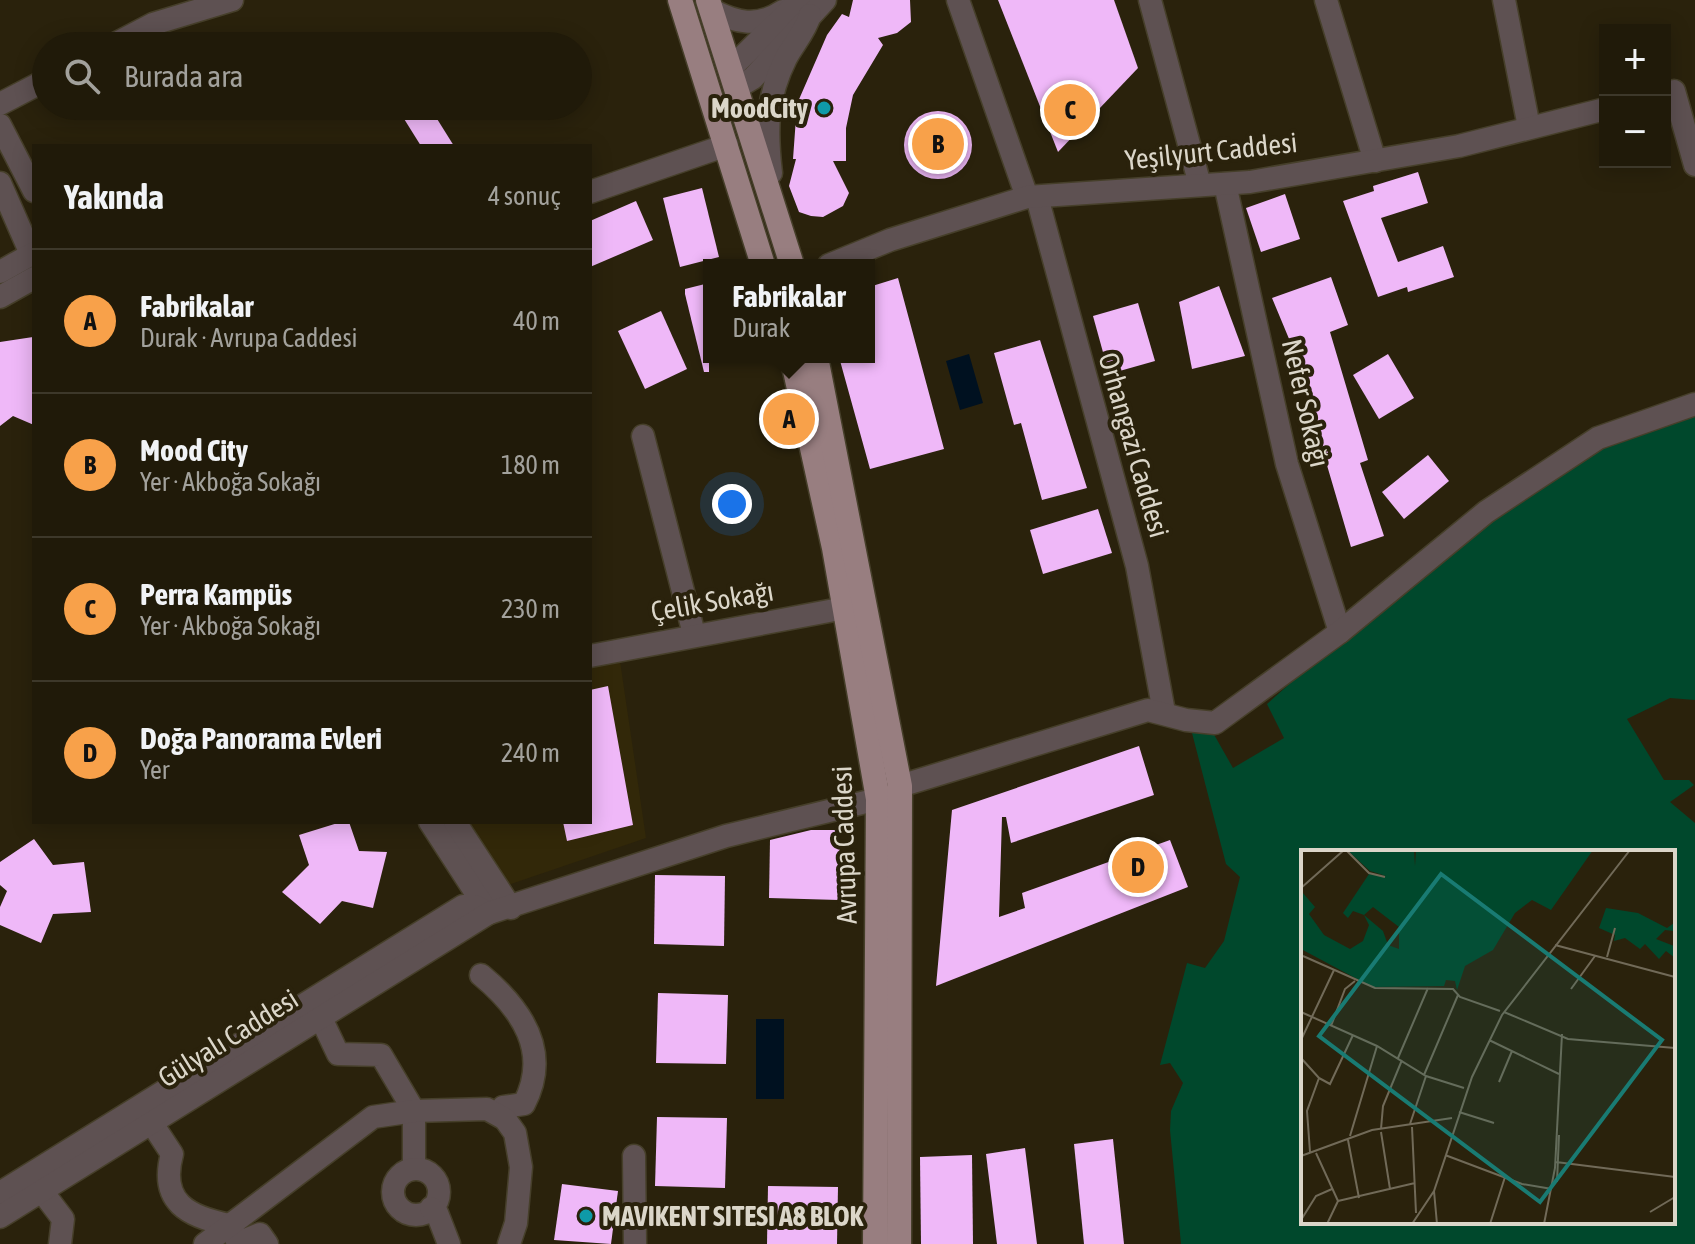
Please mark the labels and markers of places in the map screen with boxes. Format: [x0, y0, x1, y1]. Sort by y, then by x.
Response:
pin: C [1044, 80, 1096, 140]
place label: MoodCity [711, 92, 808, 124]
marker: MoodCity [815, 99, 833, 117]
pin: B [912, 114, 964, 174]
pin: A [763, 389, 815, 449]
pin: D [1112, 837, 1164, 897]
place label: MAVIKENT SITESI A8 BLOK [602, 1200, 864, 1232]
marker: MAVIKENT SITESI A8 BLOK [577, 1207, 595, 1225]

